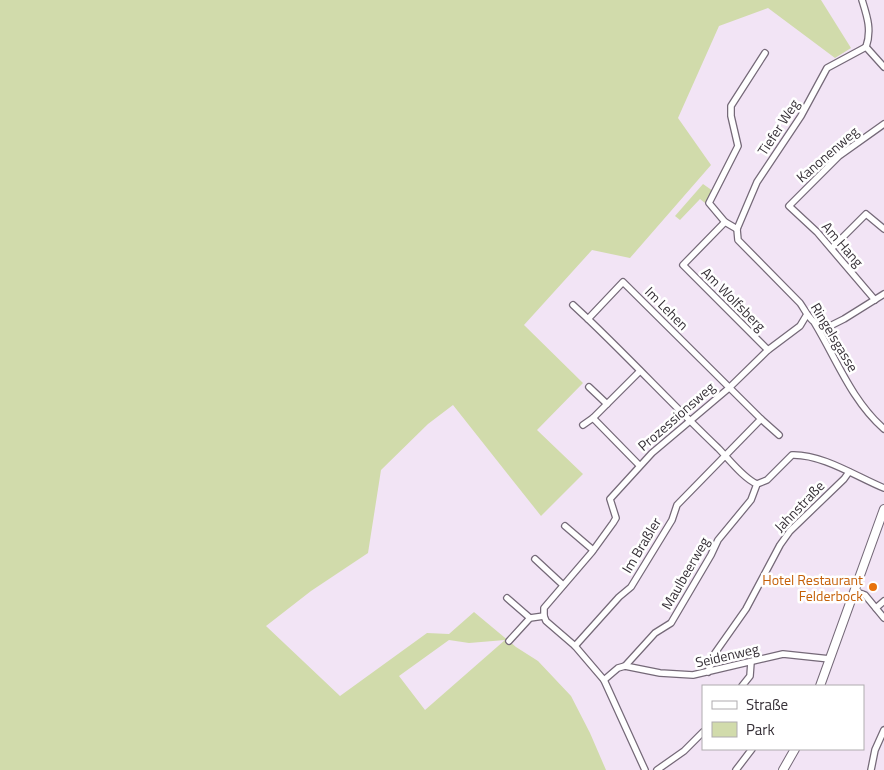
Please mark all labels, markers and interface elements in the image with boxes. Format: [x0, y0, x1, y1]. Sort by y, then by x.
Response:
street label: Tiefer Weg [752, 95, 804, 159]
street label: Kanonenweg [791, 121, 863, 187]
street label: Am Hang [817, 217, 869, 271]
street label: Am Wolfsberg [697, 262, 771, 336]
street label: Im Lehen [640, 281, 694, 335]
street label: Ringelsgasse [806, 298, 864, 376]
street label: Prozessionsweg [633, 377, 719, 455]
street label: Jahnstraße [769, 476, 829, 536]
street label: Im Braßler [616, 513, 666, 577]
street label: Maulbeerweg [656, 533, 714, 613]
place label: Hotel Restaurant Felderbock [762, 569, 863, 606]
marker: Hotel Restaurant Felderbock [867, 581, 879, 593]
street label: Seidenweg [693, 638, 761, 672]
legend [702, 685, 864, 750]
text: Straße [746, 693, 788, 716]
text: Park [746, 718, 775, 741]

